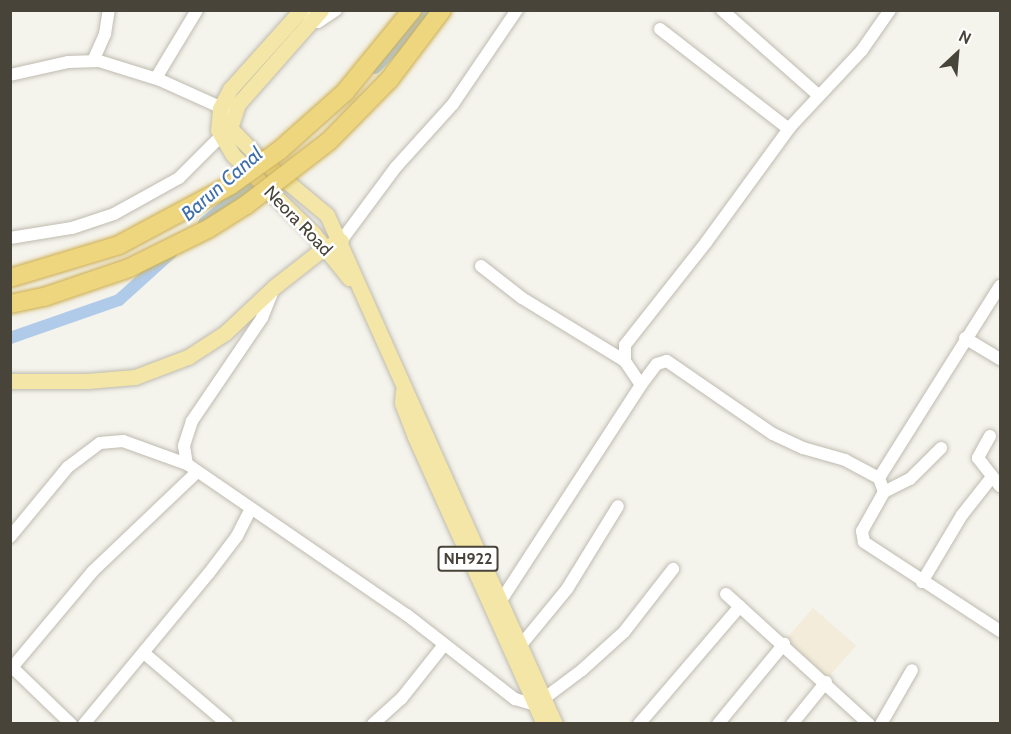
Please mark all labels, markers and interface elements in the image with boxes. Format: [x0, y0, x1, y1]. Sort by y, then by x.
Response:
north arrow [927, 24, 987, 84]
text: N [956, 26, 974, 48]
water label: Barun Canal [176, 142, 268, 226]
street label: Neora Road [259, 182, 337, 260]
road number: NH922 [436, 546, 500, 572]

